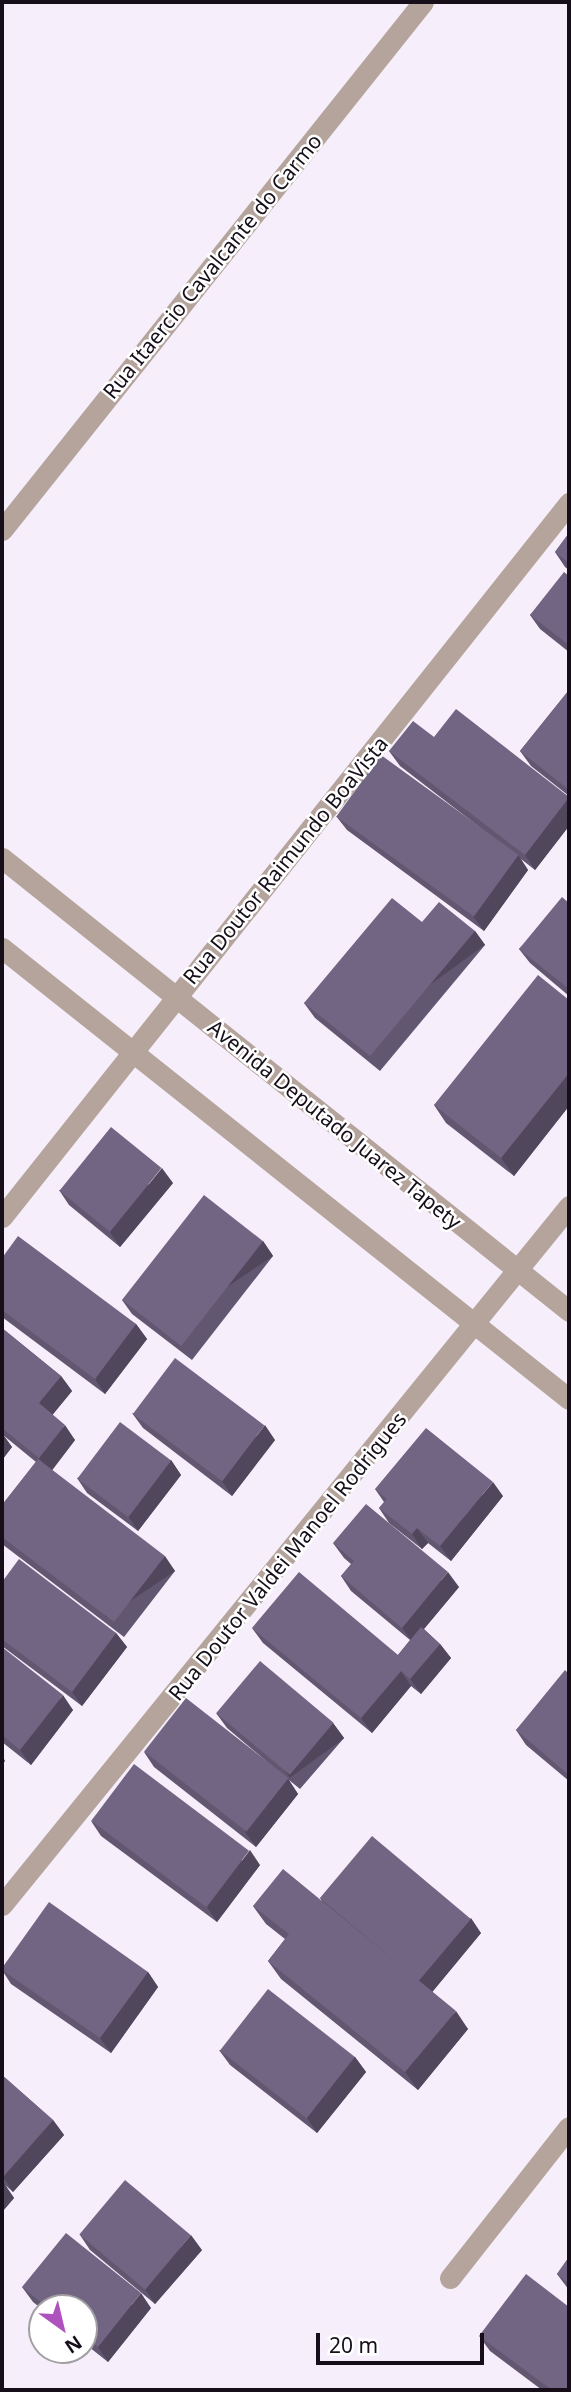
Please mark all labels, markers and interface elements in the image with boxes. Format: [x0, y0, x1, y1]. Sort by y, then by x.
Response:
street label: Rua Itaercio Cavalcante do Carmo [97, 129, 327, 403]
street label: Rua Doutor Raimundo BoaVista [177, 731, 393, 989]
street label: Avenida Deputado Juarez Tapety [203, 1014, 467, 1234]
street label: Rua Doutor Valdei Manoel Rodrigues [163, 1407, 411, 1705]
north arrow [28, 2294, 98, 2364]
scale bar [319, 2318, 487, 2362]
text: N [60, 2330, 87, 2360]
text: 20 m [329, 2331, 378, 2359]

